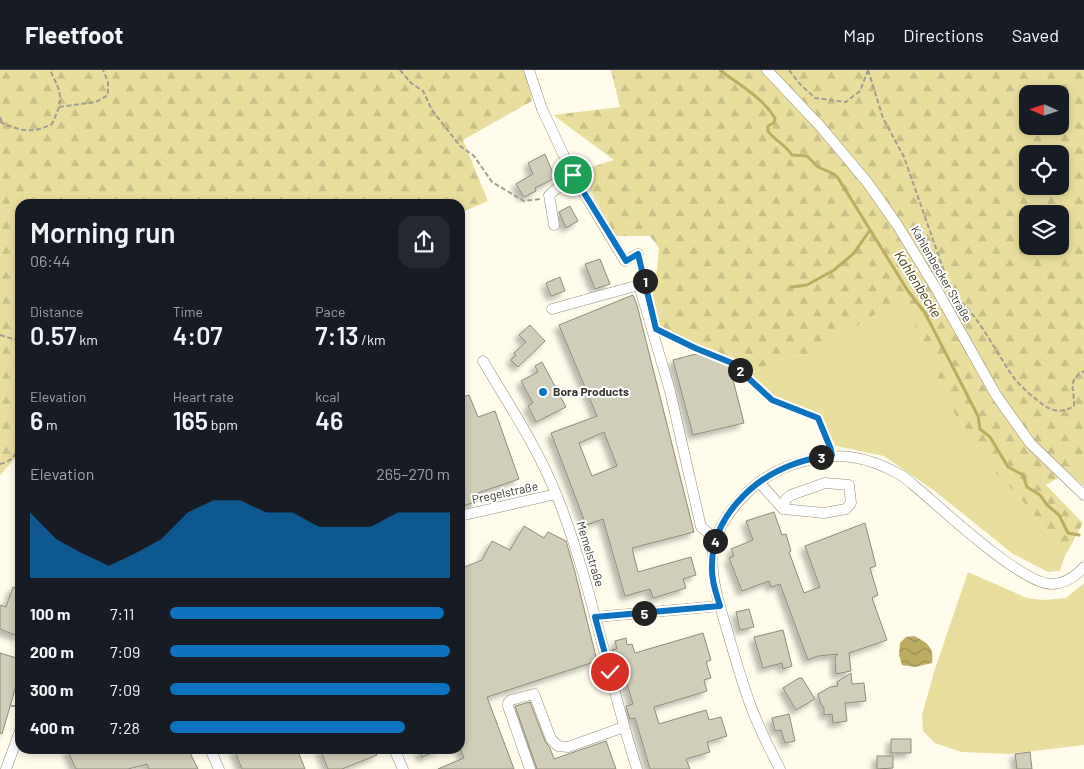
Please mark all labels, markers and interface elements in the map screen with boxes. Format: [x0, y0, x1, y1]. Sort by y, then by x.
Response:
text: Fleetfoot [25, 20, 123, 49]
text: Map [843, 24, 875, 46]
text: Directions [903, 24, 984, 46]
text: Saved [1012, 24, 1059, 46]
north arrow [1019, 85, 1069, 135]
map controls [1019, 85, 1069, 255]
button: locate [1019, 145, 1069, 195]
pin [552, 154, 594, 196]
icon: arrive [559, 161, 587, 189]
button: layers [1019, 205, 1069, 255]
text: Morning run [30, 215, 176, 249]
button: share [398, 216, 450, 268]
street label: Kahlenbecker Straße [908, 223, 974, 325]
water label: Kahlenbecke [891, 247, 945, 321]
text: 06:44 [30, 251, 70, 270]
pin: 1 [632, 268, 658, 294]
text: 1 [643, 273, 648, 290]
text: Distance [30, 303, 83, 320]
text: Time [173, 303, 203, 320]
text: Pace [315, 303, 345, 320]
text: 0.57 [30, 320, 76, 350]
text: 4:07 [173, 320, 223, 350]
text: 7:13 [315, 320, 359, 350]
text: km [76, 331, 98, 348]
text: /km [359, 331, 386, 348]
pin: 2 [728, 358, 752, 382]
text: 2 [737, 362, 744, 379]
place label: Bora Products [553, 384, 629, 398]
marker: Bora Products [537, 386, 549, 398]
text: Elevation [30, 388, 86, 405]
text: Heart rate [173, 388, 234, 405]
text: kcal [315, 388, 340, 405]
text: 6 [30, 405, 43, 435]
text: 165 [173, 405, 208, 435]
text: 46 [315, 405, 343, 435]
text: m [43, 416, 58, 433]
text: bpm [208, 416, 238, 433]
pin: 3 [808, 444, 834, 470]
text: 3 [818, 449, 825, 466]
text: Elevation [30, 464, 94, 483]
text: 265–270 m [376, 464, 450, 483]
street label: Pregelstraße [471, 478, 539, 506]
street label: Memelstraße [574, 519, 608, 588]
pin: 4 [702, 528, 728, 554]
text: 4 [711, 533, 720, 550]
pin: 5 [632, 600, 656, 626]
text: 100 m [30, 604, 70, 623]
text: 7:11 [110, 604, 134, 623]
text: 5 [641, 605, 648, 622]
text: 200 m [30, 642, 74, 661]
text: 7:09 [110, 642, 140, 661]
pin [589, 651, 631, 693]
icon: check [596, 658, 624, 686]
text: 300 m [30, 680, 73, 699]
text: 7:09 [110, 680, 140, 699]
text: 400 m [30, 718, 74, 737]
text: 7:28 [110, 718, 140, 737]

